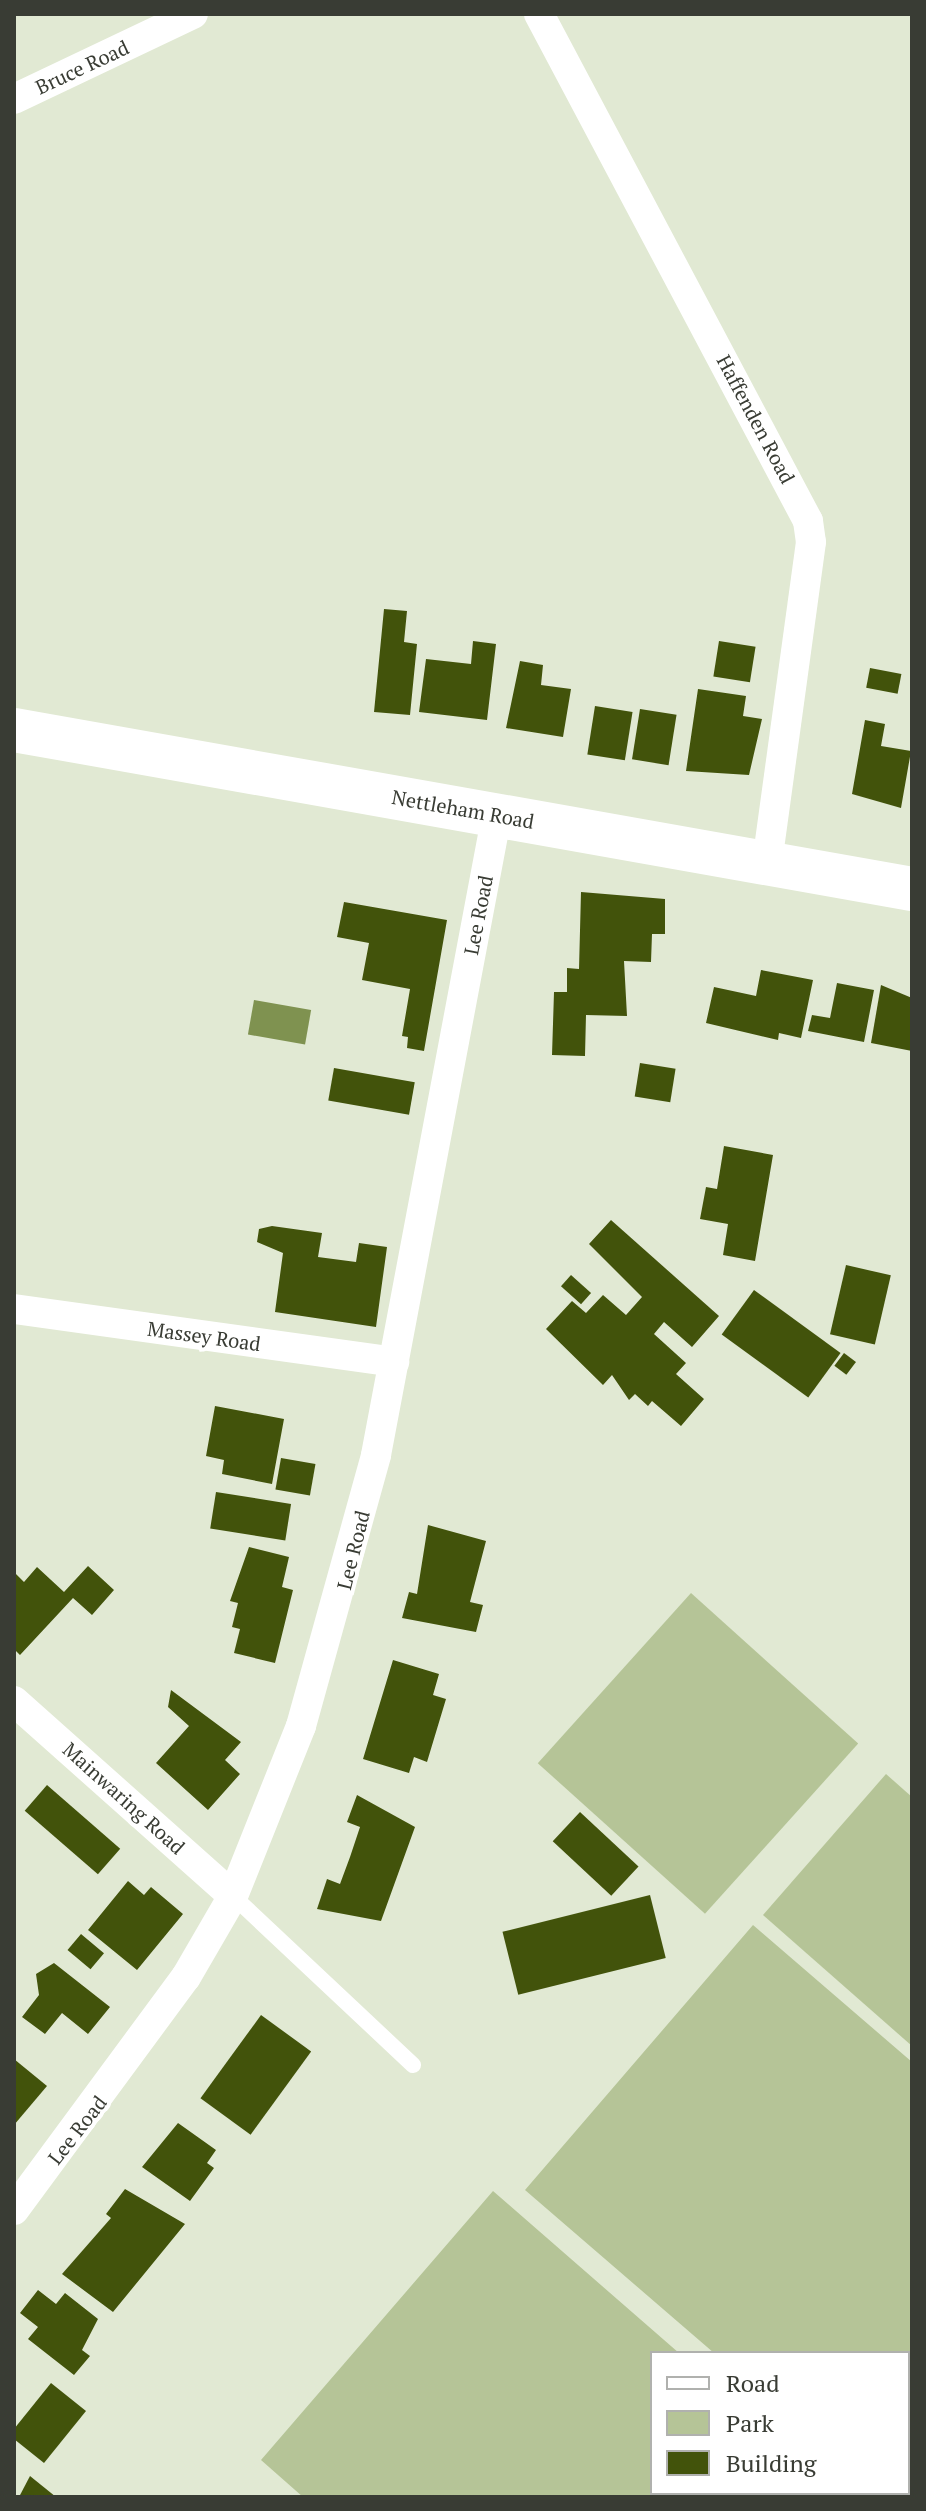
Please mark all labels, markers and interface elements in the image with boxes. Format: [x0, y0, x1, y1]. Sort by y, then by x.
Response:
street label: Bruce Road [32, 35, 132, 99]
street label: Haffenden Road [712, 350, 800, 488]
street label: Nettleham Road [390, 785, 536, 833]
street label: Lee Road [459, 873, 497, 957]
street label: Massey Road [146, 1316, 262, 1356]
street label: Lee Road [332, 1508, 374, 1592]
street label: Mainwaring Road [58, 1737, 190, 1859]
street label: Lee Road [43, 2091, 111, 2169]
legend [650, 2351, 910, 2495]
text: Road [726, 2367, 780, 2399]
text: Park [726, 2407, 774, 2439]
text: Building [726, 2447, 816, 2479]

